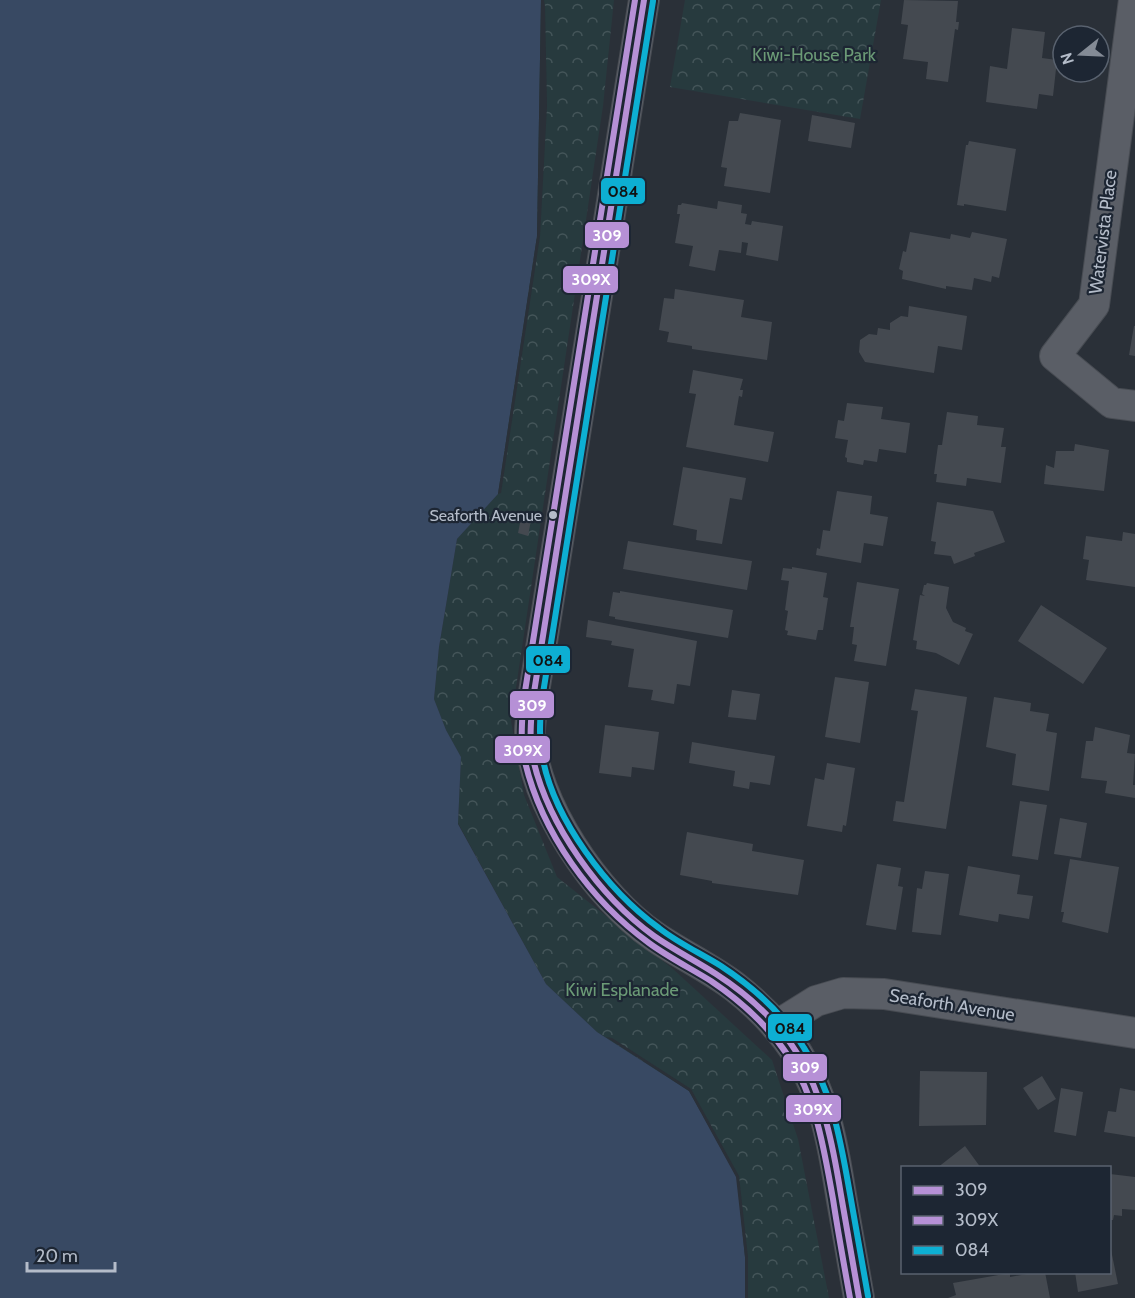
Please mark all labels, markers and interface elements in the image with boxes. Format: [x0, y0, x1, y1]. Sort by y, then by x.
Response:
north arrow [1051, 24, 1111, 84]
park label: Kiwi-House Park [752, 44, 877, 66]
text: N [1056, 50, 1078, 67]
street label: Watervista Place [1084, 169, 1122, 295]
line badge: 084 [600, 177, 646, 205]
text: 084 [608, 182, 639, 201]
line badge: 309 [584, 221, 630, 249]
text: 309 [593, 226, 621, 245]
line badge: 309X [562, 265, 619, 294]
text: 309X [572, 270, 611, 289]
place label: Seaforth Avenue [429, 506, 542, 525]
marker: Seaforth Avenue [547, 509, 559, 521]
line badge: 084 [525, 645, 571, 674]
text: 084 [533, 651, 564, 670]
line badge: 309 [509, 690, 555, 719]
text: 309 [518, 696, 546, 715]
line badge: 309X [494, 735, 551, 764]
text: 309X [504, 741, 543, 760]
park label: Kiwi Esplanade [565, 979, 679, 1001]
street label: Seaforth Avenue [888, 984, 1016, 1026]
line badge: 084 [767, 1013, 813, 1042]
text: 084 [775, 1019, 806, 1038]
line badge: 309 [782, 1053, 828, 1082]
text: 309 [791, 1058, 819, 1077]
line badge: 309X [785, 1094, 842, 1123]
text: 309X [794, 1100, 833, 1119]
legend [901, 1166, 1111, 1274]
text: 309 [955, 1179, 988, 1201]
text: 309X [955, 1209, 999, 1231]
scale bar [27, 1235, 116, 1273]
text: 084 [955, 1239, 989, 1261]
text: 20 m [36, 1245, 78, 1267]

